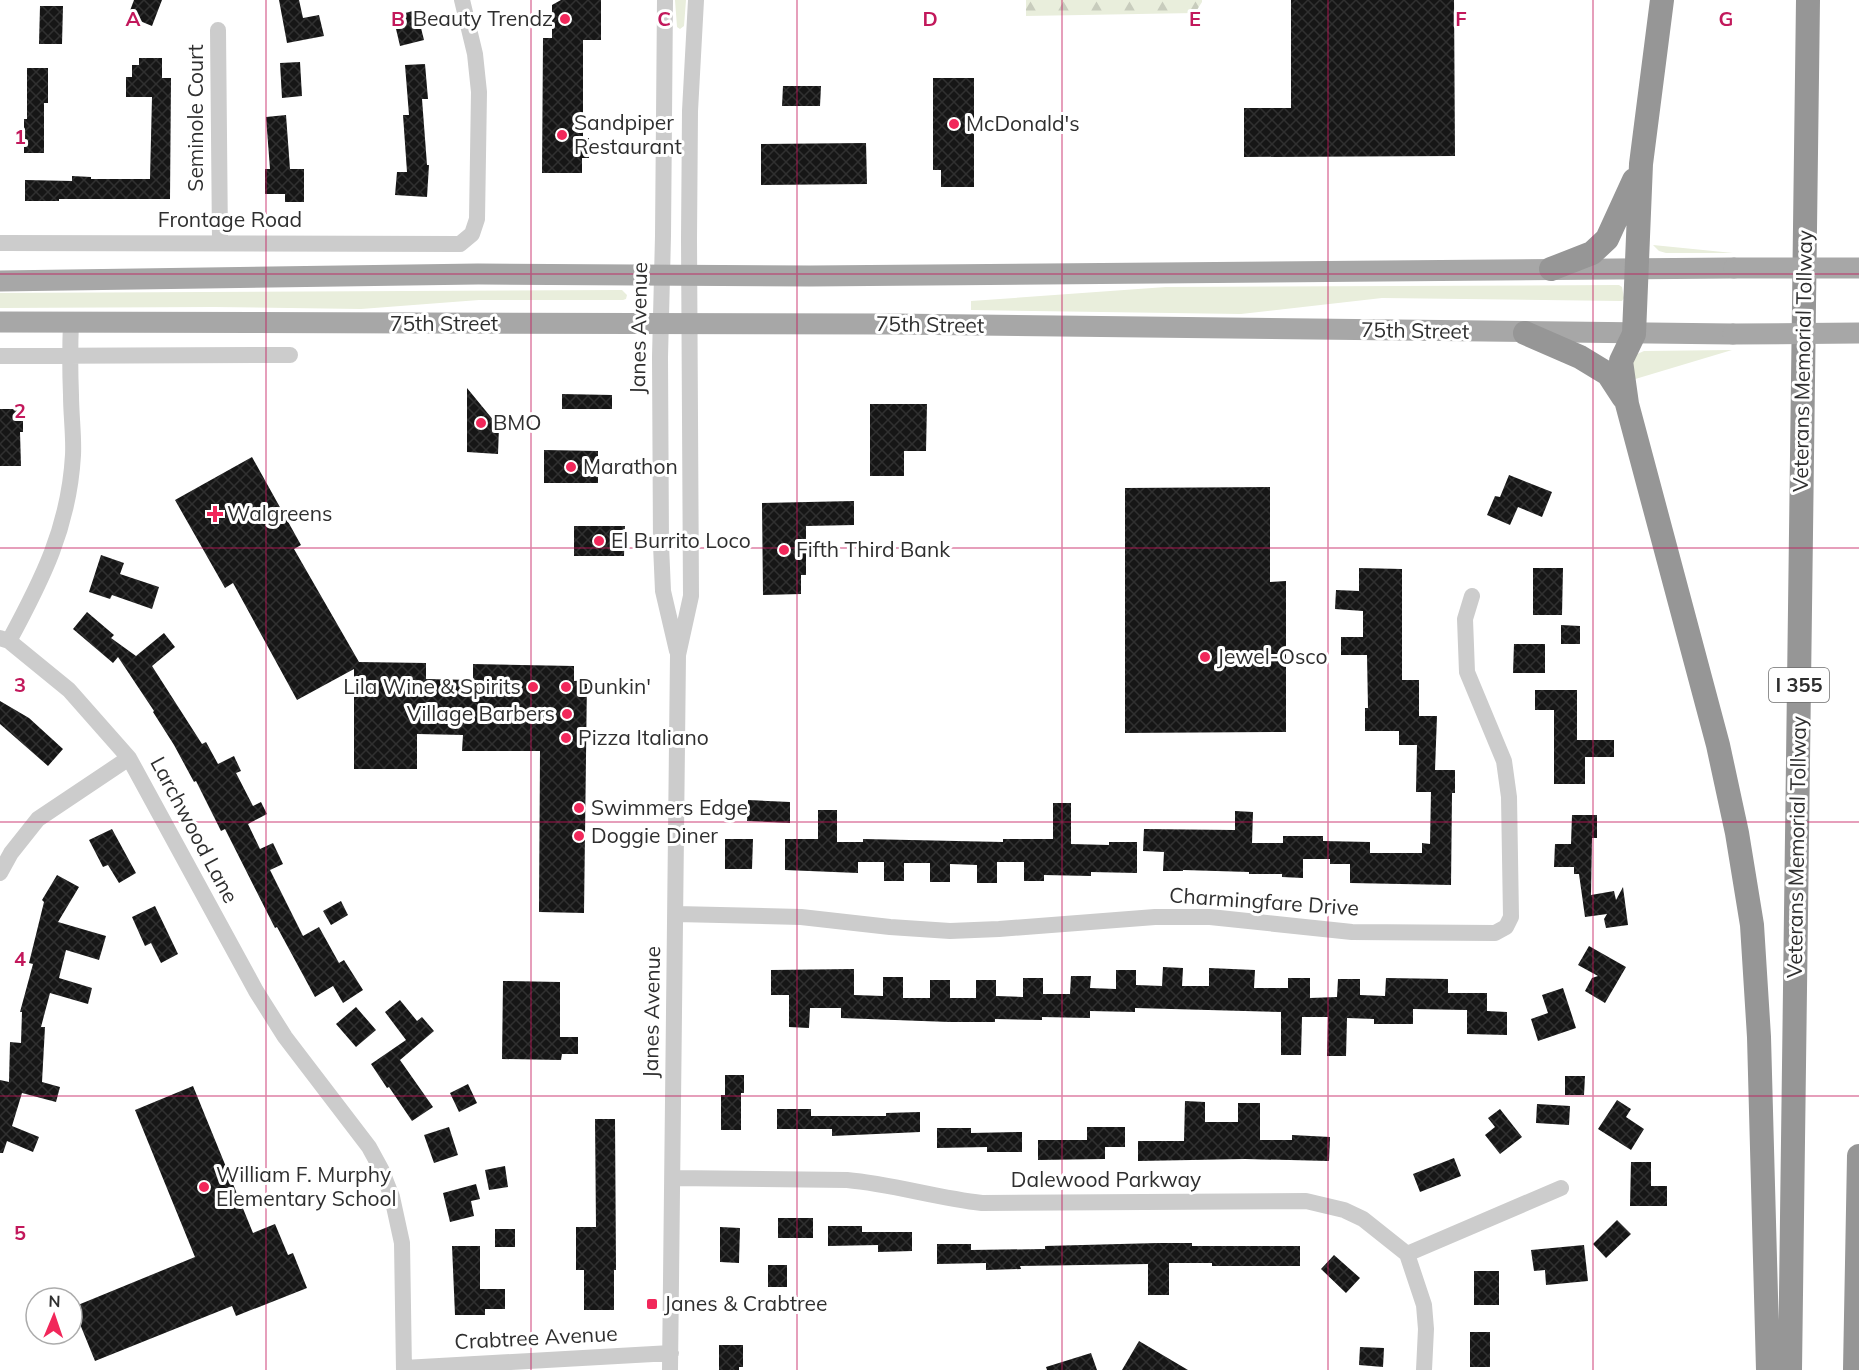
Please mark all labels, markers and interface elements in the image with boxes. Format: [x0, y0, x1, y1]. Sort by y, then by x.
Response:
place label: Beauty Trendz [413, 5, 553, 31]
text: A [126, 6, 141, 31]
text: B [391, 6, 405, 31]
text: C [657, 6, 671, 31]
text: D [922, 6, 938, 31]
text: E [1189, 6, 1201, 31]
text: F [1455, 6, 1467, 31]
text: G [1719, 6, 1733, 31]
marker: Beauty Trendz [558, 12, 572, 26]
street label: Seminole Court [182, 44, 208, 192]
place label: Sandpiper Restaurant [574, 109, 682, 159]
place label: McDonald's [966, 110, 1080, 136]
marker: McDonald's [947, 117, 961, 131]
text: 1 [14, 124, 26, 149]
marker: Sandpiper Restaurant [555, 128, 569, 142]
street label: Frontage Road [158, 206, 302, 232]
street label: Veterans Memorial Tollway [1787, 230, 1817, 492]
street label: Janes Avenue [624, 262, 652, 394]
street label: 75th Street [390, 310, 498, 336]
street label: 75th Street [876, 310, 984, 338]
street label: 75th Street [1361, 316, 1469, 344]
text: 2 [14, 398, 26, 423]
place label: BMO [493, 409, 542, 435]
marker: BMO [474, 416, 488, 430]
place label: Marathon [583, 453, 678, 479]
marker: Marathon [564, 460, 578, 474]
place label: Walgreens [227, 500, 332, 526]
marker: Walgreens [208, 507, 222, 521]
place label: El Burrito Loco [611, 527, 751, 553]
marker: El Burrito Loco [592, 534, 606, 548]
place label: Fifth Third Bank [796, 536, 950, 562]
marker: Fifth Third Bank [777, 543, 791, 557]
place label: Jewel-Osco [1217, 643, 1328, 669]
marker: Jewel-Osco [1198, 650, 1212, 664]
road number: I 355 [1769, 668, 1829, 702]
text: 3 [14, 672, 26, 697]
place label: Lila Wine & Spirits [343, 673, 521, 699]
place label: Dunkin' [578, 673, 651, 699]
marker: Lila Wine & Spirits [526, 680, 540, 694]
marker: Dunkin' [559, 680, 573, 694]
place label: Village Barbers [407, 700, 555, 726]
marker: Village Barbers [560, 707, 574, 721]
street label: Veterans Memorial Tollway [1781, 716, 1811, 978]
place label: Pizza Italiano [578, 724, 709, 750]
marker: Pizza Italiano [559, 731, 573, 745]
street label: Larchwood Lane [145, 752, 244, 907]
place label: Swimmers Edge [591, 794, 748, 820]
marker: Swimmers Edge [572, 801, 586, 815]
place label: Doggie Diner [591, 822, 718, 848]
marker: Doggie Diner [572, 829, 586, 843]
street label: Charmingfare Drive [1168, 881, 1360, 921]
text: 4 [14, 946, 26, 971]
street label: Janes Avenue [637, 946, 665, 1078]
place label: William F. Murphy Elementary School [216, 1161, 397, 1211]
street label: Dalewood Parkway [1011, 1166, 1201, 1192]
marker: William F. Murphy Elementary School [197, 1180, 211, 1194]
text: 5 [14, 1220, 26, 1245]
north arrow [24, 1286, 84, 1346]
place label: Janes & Crabtree [664, 1290, 827, 1316]
text: N [48, 1291, 61, 1311]
marker: Janes & Crabtree [645, 1297, 659, 1311]
street label: Crabtree Avenue [454, 1320, 618, 1354]

